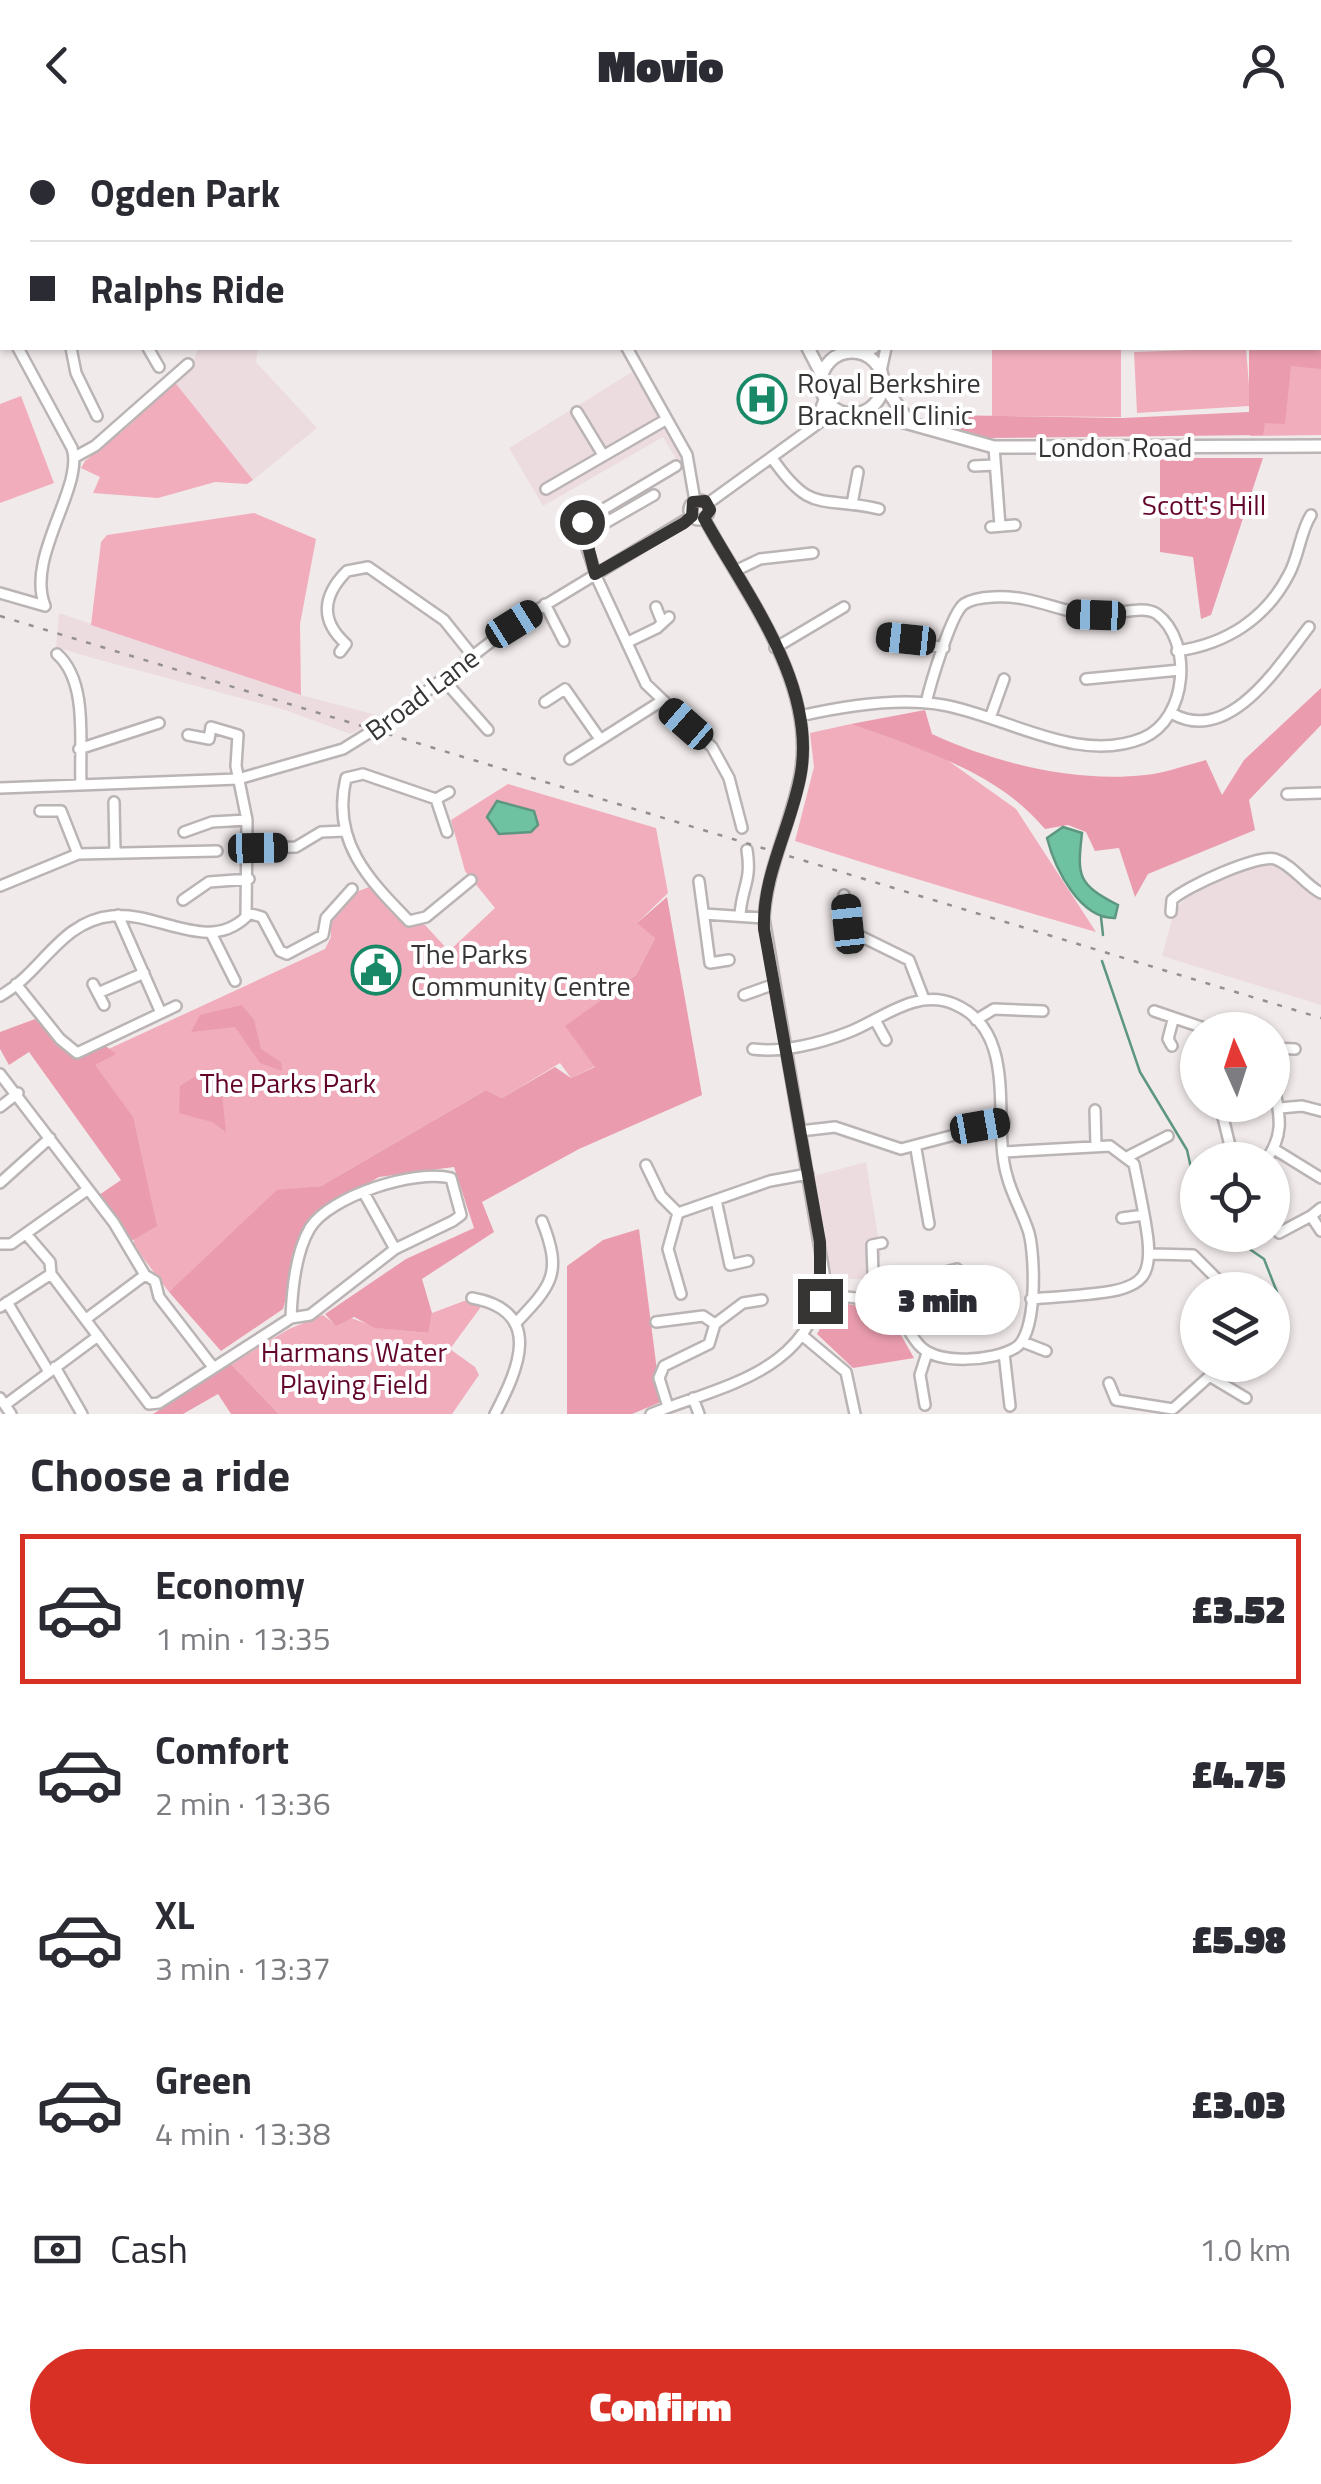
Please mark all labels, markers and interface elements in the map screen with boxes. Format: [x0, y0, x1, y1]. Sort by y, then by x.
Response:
text: Movio [597, 31, 724, 99]
icon: back [30, 38, 85, 93]
icon: person [1236, 38, 1291, 93]
text: Ogden Park [90, 164, 280, 222]
text: Ralphs Ride [90, 260, 285, 318]
place label: Royal Berkshire Bracknell Clinic [797, 361, 981, 436]
hospital icon: Royal Berkshire Bracknell Clinic [736, 373, 788, 425]
street label: London Road [1038, 425, 1192, 468]
park label: Scott's Hill [1142, 483, 1266, 526]
route start [560, 500, 605, 545]
car [481, 595, 547, 653]
car [1065, 599, 1127, 631]
car [875, 621, 937, 657]
street label: Broad Lane [356, 636, 488, 751]
car [654, 693, 718, 755]
car [228, 832, 288, 864]
car [830, 893, 866, 955]
place label: The Parks Community Centre [411, 932, 631, 1007]
public building icon: The Parks Community Centre [350, 944, 402, 996]
north arrow [1180, 1012, 1290, 1122]
map controls [1180, 1012, 1290, 1382]
park label: The Parks Park [200, 1061, 376, 1104]
car [948, 1106, 1012, 1146]
button: locate [1180, 1142, 1290, 1252]
callout: 3 min [855, 1266, 1020, 1336]
button: layers [1180, 1272, 1290, 1382]
text: 3 min [898, 1276, 977, 1324]
route end [798, 1279, 843, 1324]
park label: Harmans Water Playing Field [261, 1330, 447, 1405]
text: Choose a ride [30, 1440, 290, 1508]
text: Economy [155, 1556, 305, 1614]
icon: car [35, 1564, 125, 1654]
text: £3.52 [1192, 1580, 1286, 1638]
text: 1 min · 13:35 [155, 1614, 331, 1662]
text: Comfort [155, 1721, 289, 1779]
icon: car [35, 1729, 125, 1819]
text: £4.75 [1192, 1745, 1286, 1803]
text: 2 min · 13:36 [155, 1779, 331, 1827]
text: XL [155, 1886, 195, 1944]
icon: car [35, 1894, 125, 1984]
text: £5.98 [1192, 1910, 1286, 1968]
text: 3 min · 13:37 [155, 1944, 331, 1992]
text: Green [155, 2051, 252, 2109]
icon: car [35, 2059, 125, 2149]
text: £3.03 [1192, 2075, 1286, 2133]
text: 4 min · 13:38 [155, 2109, 331, 2157]
text: Cash [110, 2220, 188, 2278]
icon: cash [30, 2222, 85, 2277]
text: 1.0 km [1199, 2225, 1291, 2273]
button: Confirm [30, 2349, 1291, 2464]

